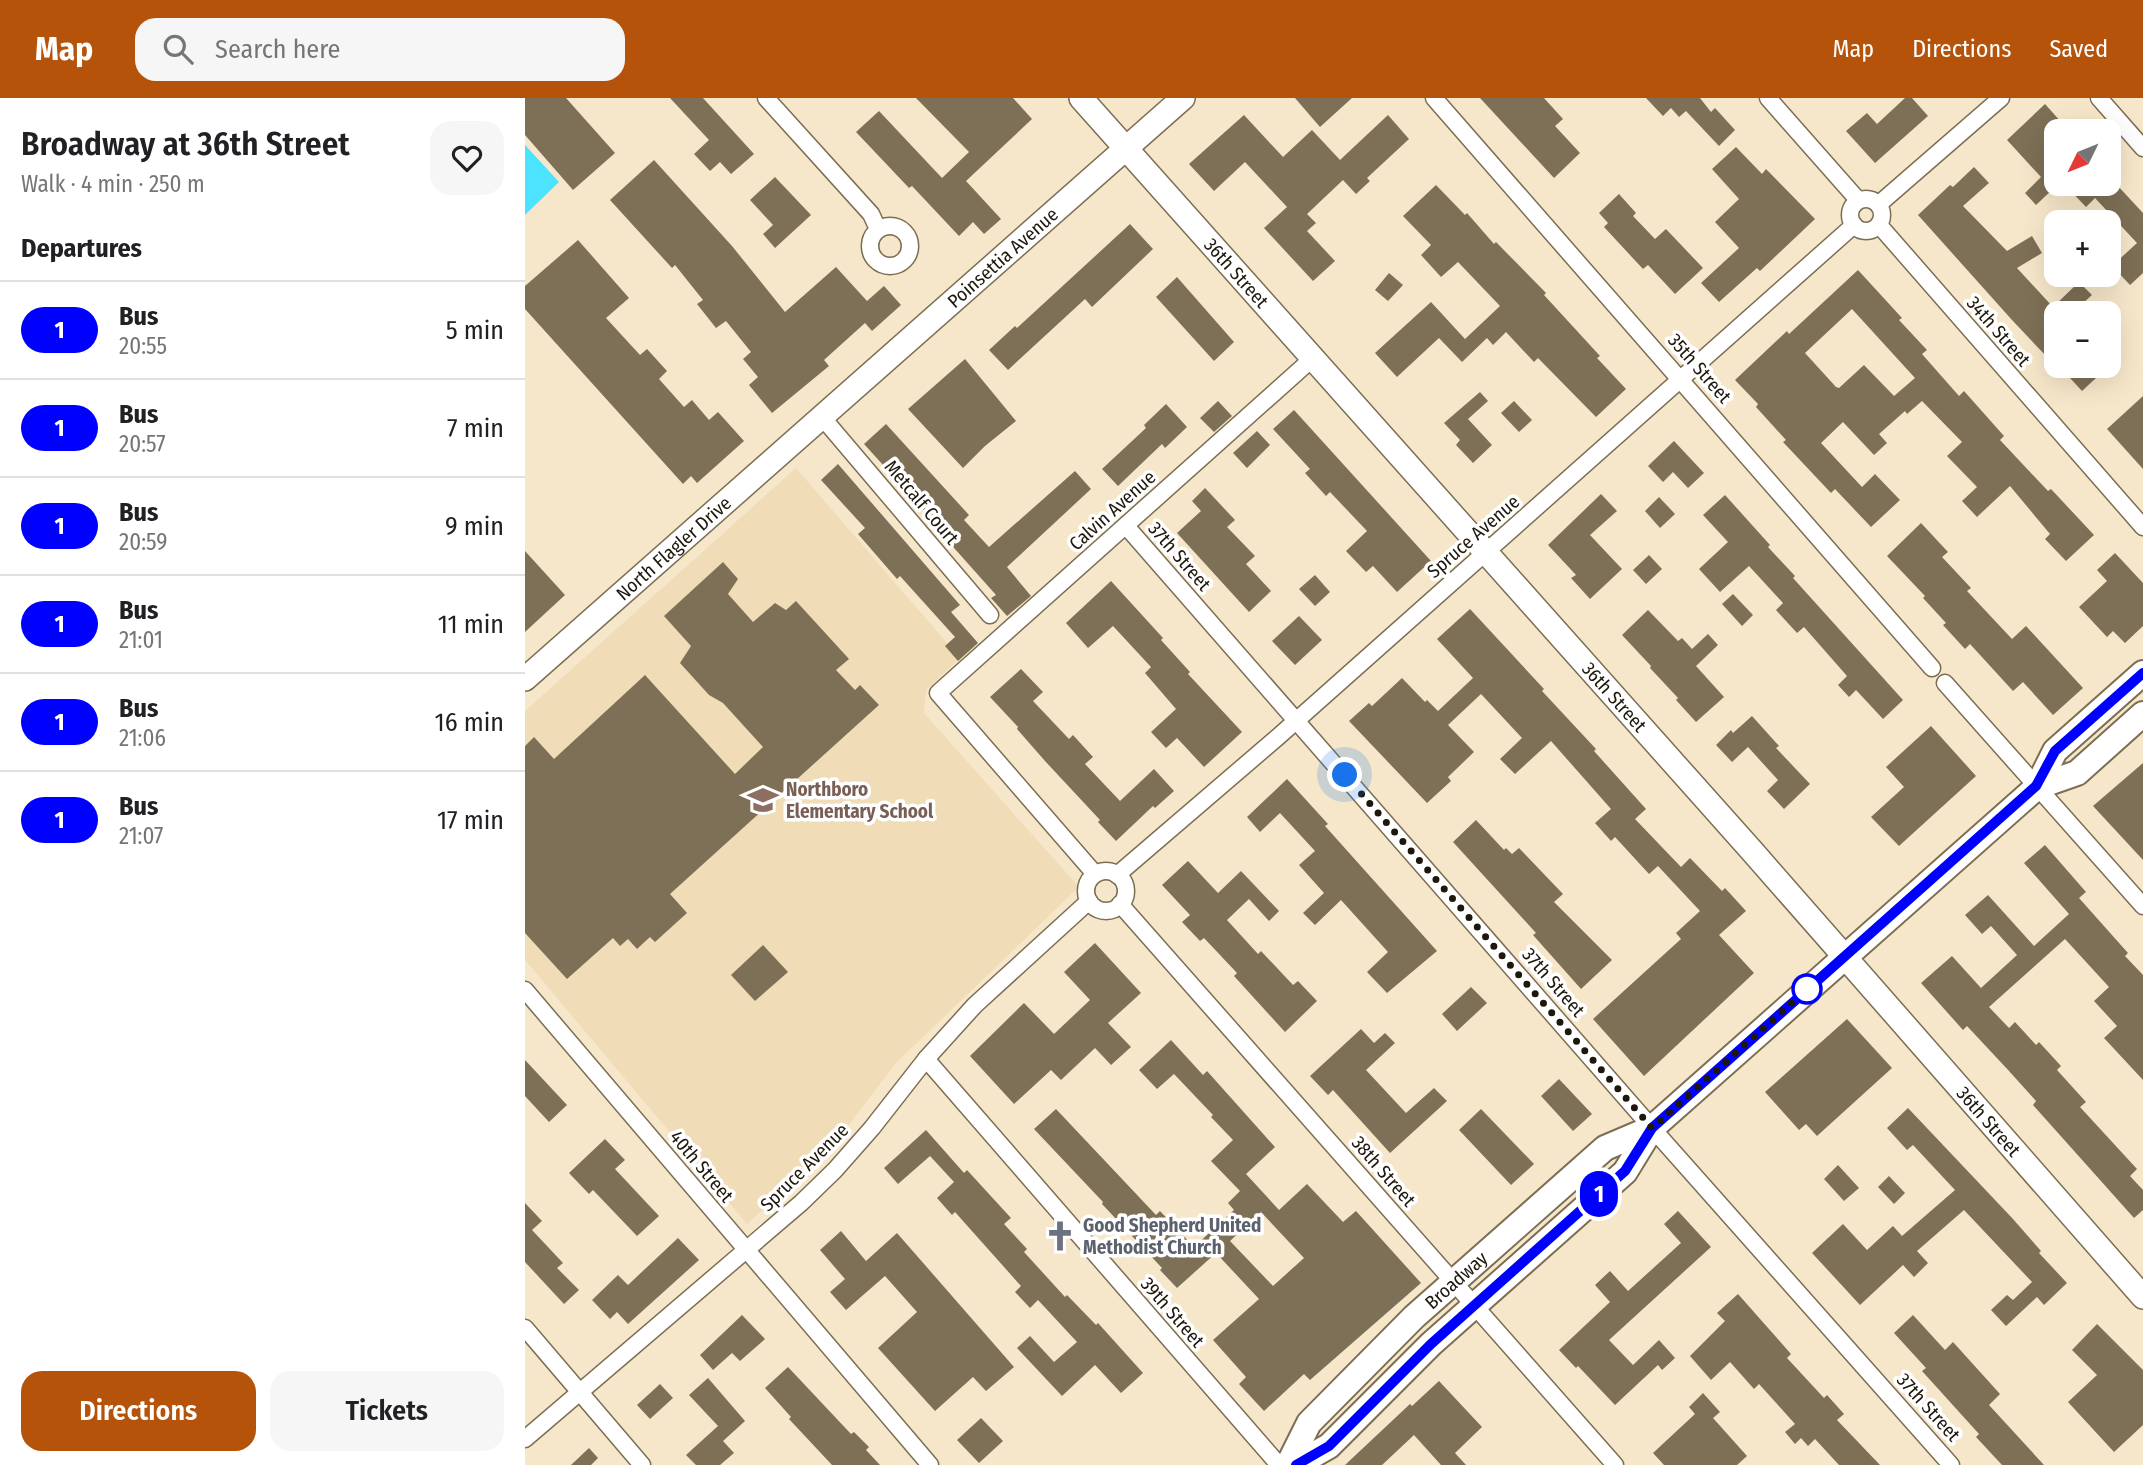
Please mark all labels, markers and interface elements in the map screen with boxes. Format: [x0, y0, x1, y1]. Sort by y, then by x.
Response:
search box [135, 18, 625, 81]
text: Map [35, 29, 93, 69]
icon: search [159, 30, 197, 68]
text: Search here [215, 34, 340, 65]
text: Map [1833, 35, 1874, 63]
text: Directions [1912, 35, 2011, 63]
text: Saved [2049, 35, 2108, 63]
north arrow [2044, 119, 2121, 196]
map controls [2044, 119, 2121, 378]
button: heart [430, 121, 504, 195]
text: Broadway at 36th Street [21, 124, 350, 164]
text: Walk · 4 min · 250 m [21, 170, 205, 198]
street label: Poinsettia Avenue [943, 203, 1063, 313]
button: + [2044, 210, 2121, 287]
text: Departures [21, 233, 142, 264]
street label: 36th Street [1199, 233, 1274, 313]
street label: 34th Street [1962, 292, 2036, 372]
text: Bus [119, 301, 158, 332]
button: − [2044, 301, 2121, 378]
text: 5 min [446, 315, 504, 346]
text: 1 [54, 316, 65, 344]
street label: 35th Street [1663, 329, 1737, 408]
text: 20:55 [119, 332, 167, 360]
text: Bus [119, 399, 158, 430]
text: 7 min [447, 413, 504, 444]
text: 1 [54, 414, 65, 442]
text: 20:57 [119, 430, 165, 458]
street label: Metcalf Court [880, 455, 964, 550]
street label: Calvin Avenue [1064, 466, 1160, 555]
street label: Spruce Avenue [1422, 490, 1524, 583]
street label: North Flagler Drive [612, 491, 736, 605]
text: Bus [119, 497, 158, 528]
text: 9 min [445, 511, 504, 542]
text: 1 [54, 512, 65, 540]
street label: 37th Street [1144, 517, 1216, 596]
text: 20:59 [119, 528, 167, 556]
text: Bus [119, 595, 158, 626]
text: 11 min [438, 609, 504, 640]
text: 1 [54, 610, 65, 638]
text: 21:01 [119, 626, 163, 654]
street label: 36th Street [1577, 658, 1652, 737]
text: Bus [119, 693, 158, 724]
text: 16 min [435, 707, 504, 738]
text: 1 [54, 708, 65, 736]
text: 21:06 [119, 724, 166, 752]
your location [1327, 757, 1362, 792]
place label: Northboro Elementary School [786, 778, 934, 823]
school or university icon: Northboro Elementary School [746, 783, 780, 817]
text: Bus [119, 791, 158, 822]
text: 17 min [437, 805, 504, 836]
text: 1 [54, 806, 65, 834]
text: 21:07 [119, 822, 163, 850]
street label: 37th Street [1518, 943, 1590, 1022]
unlabelled marker [1792, 974, 1822, 1004]
street label: 36th Street [1952, 1082, 2026, 1162]
street label: Spruce Avenue [756, 1119, 853, 1216]
street label: 40th Street [665, 1126, 739, 1207]
street label: 38th Street [1347, 1132, 1421, 1212]
line badge: 1 [1576, 1171, 1622, 1217]
text: 1 [1594, 1180, 1604, 1208]
place label: Good Shepherd United Methodist Church [1083, 1214, 1261, 1259]
church icon: Good Shepherd United Methodist Church [1043, 1219, 1077, 1253]
street label: Broadway [1420, 1246, 1492, 1314]
street label: 39th Street [1136, 1273, 1210, 1353]
street label: 37th Street [1892, 1369, 1966, 1447]
button: Directions [21, 1371, 256, 1451]
button: Tickets [270, 1371, 504, 1451]

